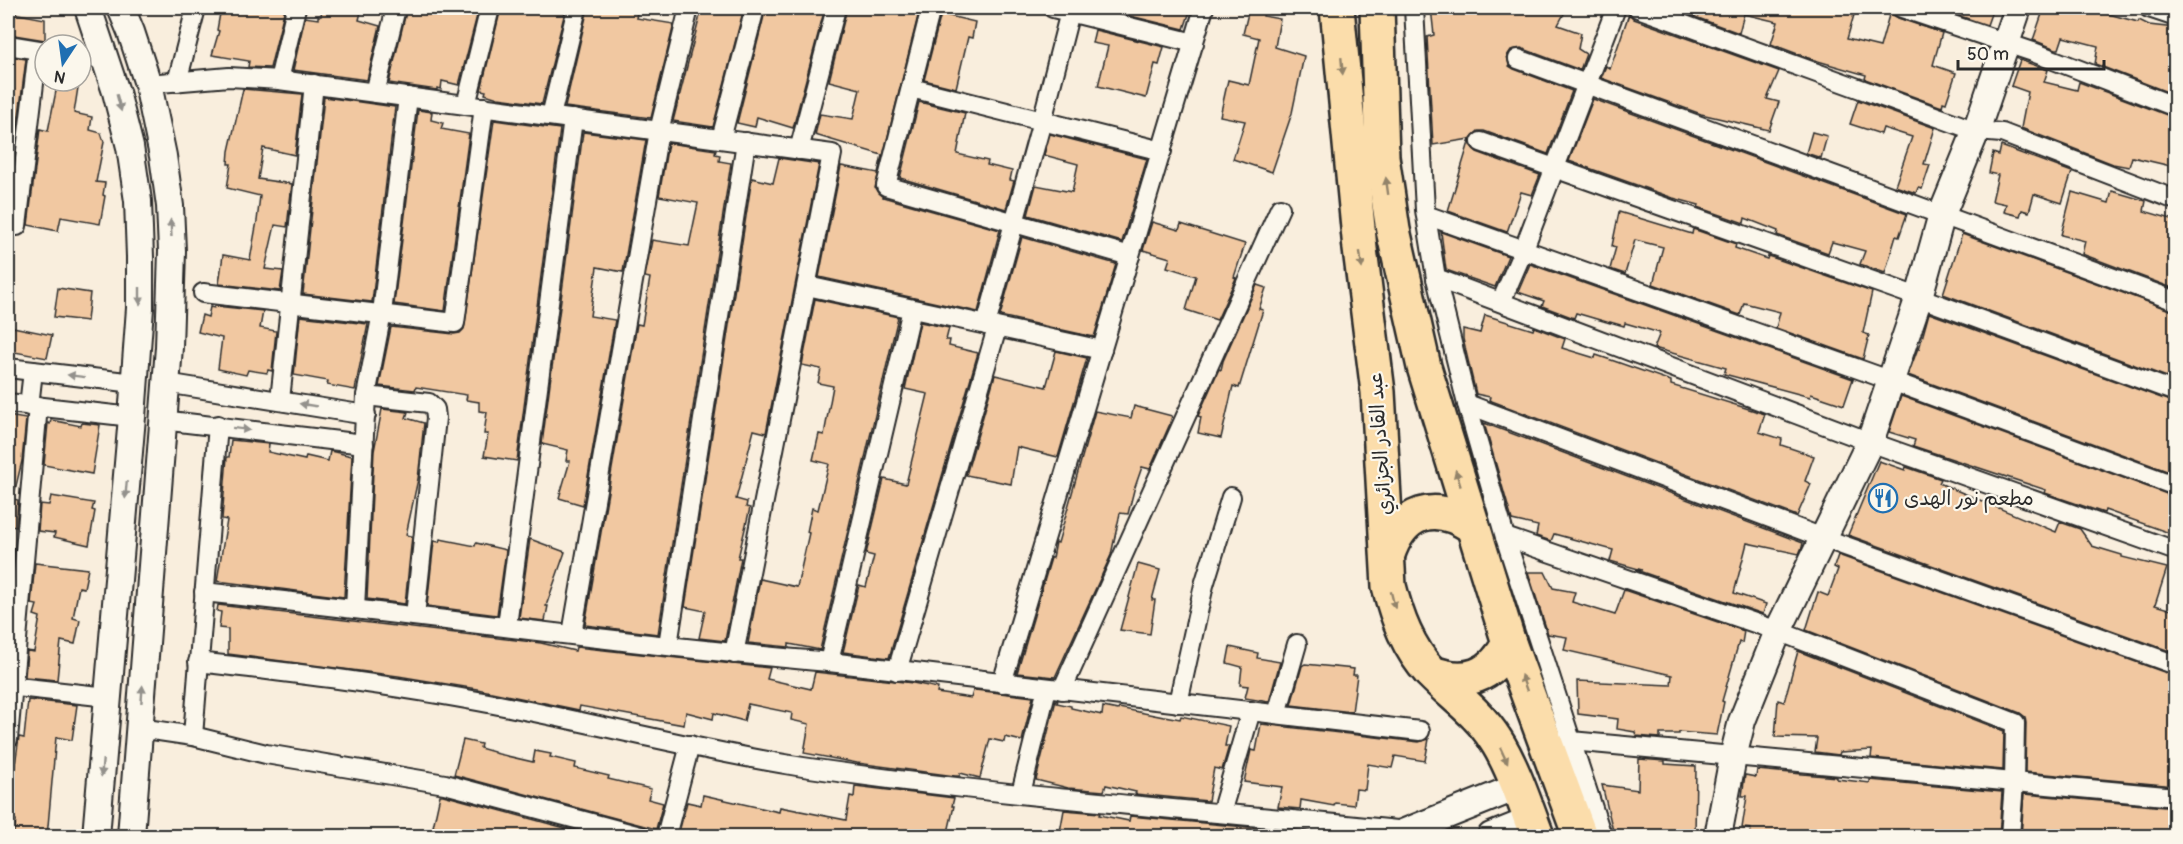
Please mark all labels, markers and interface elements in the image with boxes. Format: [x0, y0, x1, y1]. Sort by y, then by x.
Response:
north arrow [33, 33, 93, 93]
scale bar [1958, 33, 2104, 71]
text: 50 m [1967, 43, 2009, 66]
one-way arrow [1337, 56, 1347, 75]
text: N [52, 66, 67, 88]
one-way arrow [115, 94, 124, 112]
one-way arrow [1382, 177, 1391, 196]
one-way arrow [167, 218, 176, 237]
one-way arrow [1356, 250, 1366, 269]
one-way arrow [135, 286, 145, 305]
one-way arrow [66, 371, 85, 381]
street label: عبد القادر الجزائري [1363, 372, 1399, 516]
one-way arrow [298, 400, 317, 409]
one-way arrow [232, 424, 251, 433]
one-way arrow [1452, 469, 1462, 487]
one-way arrow [121, 481, 130, 500]
restaurant icon: مطعم نور الهدى [1867, 482, 1899, 514]
place label: مطعم نور الهدى [1904, 486, 2034, 513]
one-way arrow [1388, 591, 1398, 609]
one-way arrow [1518, 674, 1528, 692]
one-way arrow [137, 685, 147, 704]
one-way arrow [1499, 748, 1508, 765]
one-way arrow [97, 759, 107, 778]

